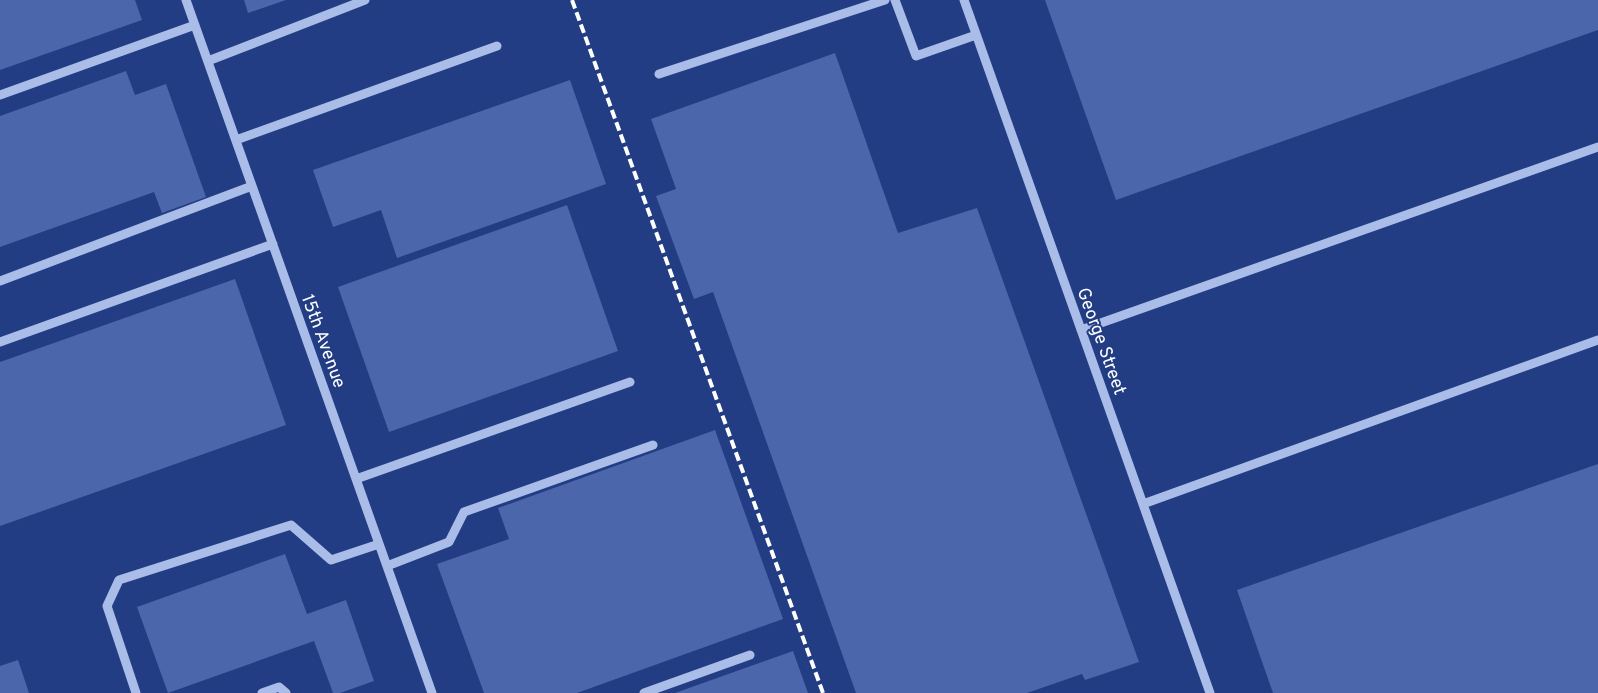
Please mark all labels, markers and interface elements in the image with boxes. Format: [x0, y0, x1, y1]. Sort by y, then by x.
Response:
street label: George Street [1071, 285, 1131, 398]
street label: 15th Avenue [295, 291, 350, 392]

